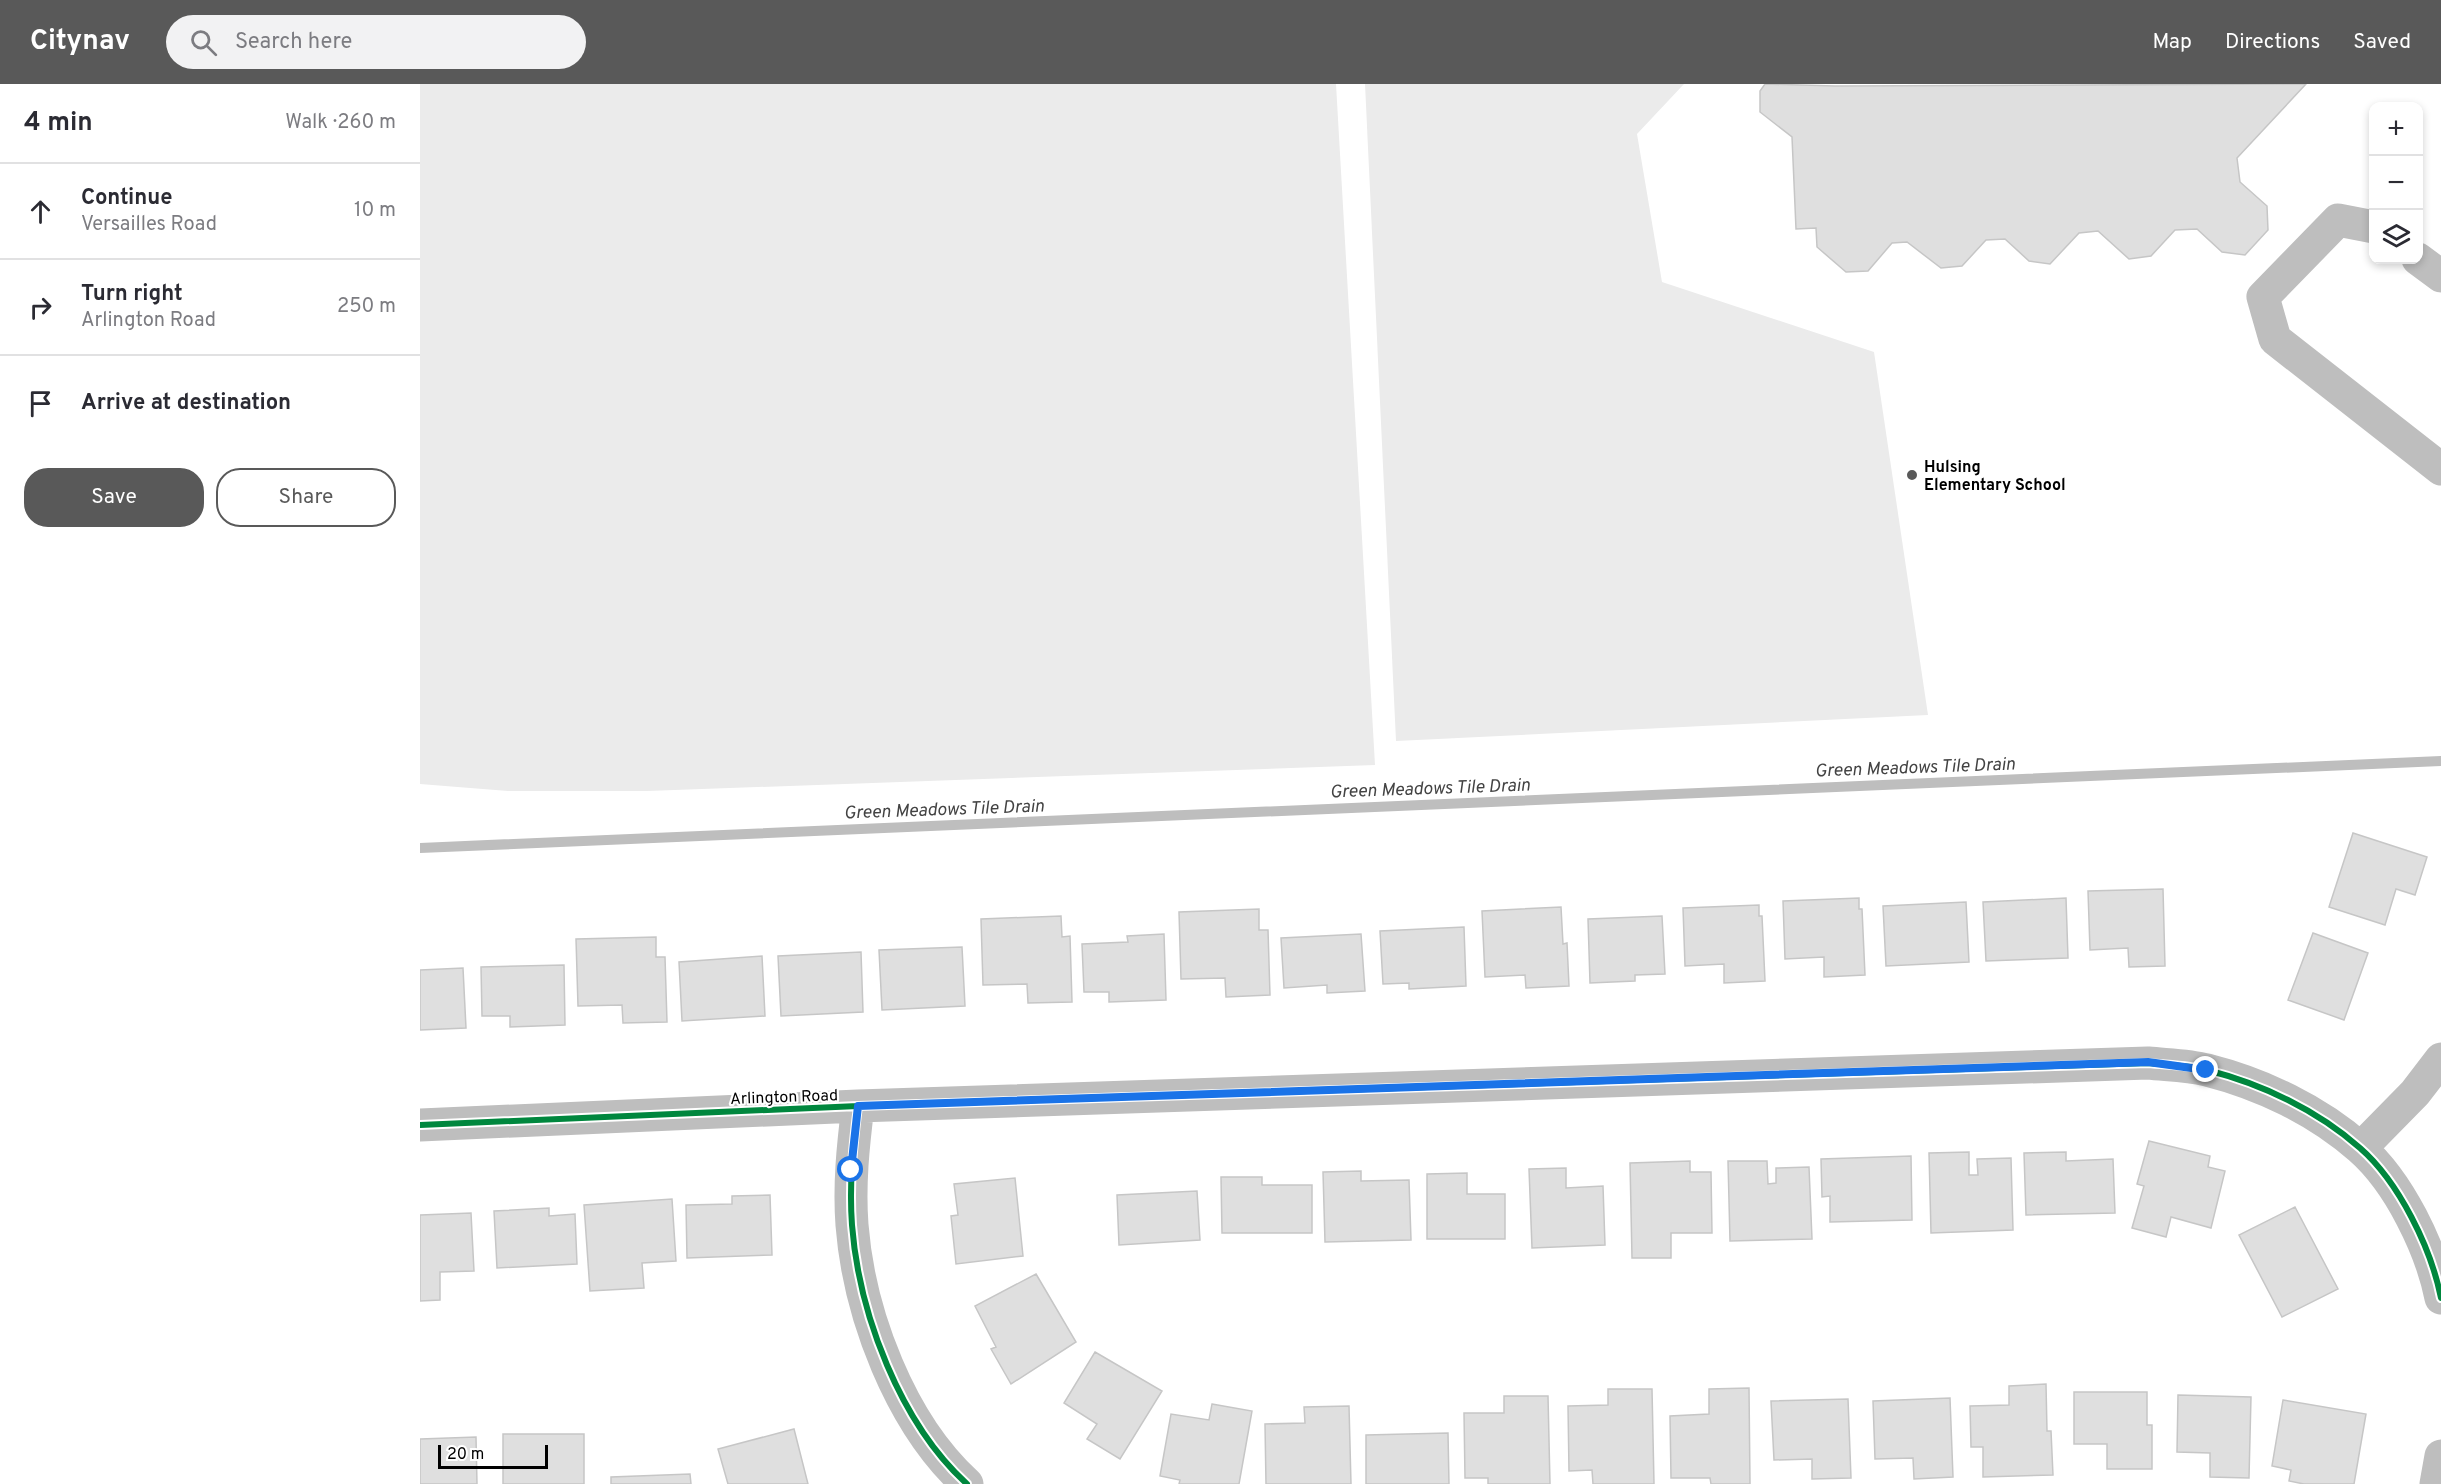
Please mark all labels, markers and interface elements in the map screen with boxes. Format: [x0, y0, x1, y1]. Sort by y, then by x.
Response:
search box [166, 15, 586, 69]
text: Citynav [30, 24, 130, 60]
icon: search [187, 26, 220, 59]
text: Search here [235, 29, 352, 56]
text: Map [2152, 29, 2192, 56]
text: Directions [2225, 29, 2320, 56]
text: Saved [2353, 29, 2411, 56]
map controls [2369, 102, 2423, 264]
button: + [2369, 102, 2423, 156]
text: 4 min [24, 107, 93, 140]
text: Walk · 260 m [285, 110, 396, 136]
button: − [2369, 156, 2423, 210]
text: Continue [81, 185, 172, 212]
icon: ahead [24, 195, 57, 228]
text: 10 m [354, 198, 396, 224]
button: layers [2369, 210, 2423, 264]
text: Versailles Road [81, 212, 217, 238]
text: Turn right [81, 281, 183, 308]
icon: right [24, 291, 57, 324]
text: 250 m [337, 294, 396, 320]
text: Arlington Road [81, 308, 216, 334]
icon: arrive [24, 387, 57, 420]
text: Arrive at destination [81, 390, 291, 417]
place label: Hulsing Elementary School [1924, 458, 2066, 496]
button: Save [24, 468, 204, 527]
button: Share [216, 468, 396, 527]
marker: Hulsing Elementary School [1905, 468, 1919, 482]
water label: Green Meadows Tile Drain [1814, 754, 2016, 783]
water label: Green Meadows Tile Drain [1329, 775, 1531, 804]
water label: Green Meadows Tile Drain [843, 796, 1045, 825]
route end [2192, 1056, 2218, 1082]
street label: Arlington Road [730, 1086, 838, 1110]
route start [837, 1156, 863, 1182]
scale bar [438, 1442, 548, 1470]
text: 20 m [447, 1445, 484, 1465]

